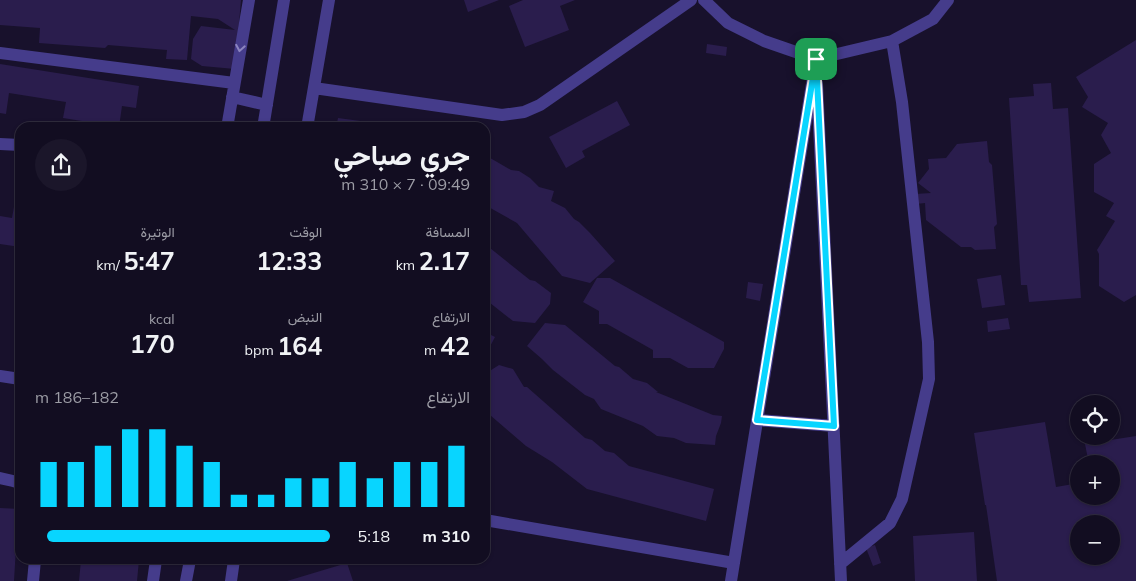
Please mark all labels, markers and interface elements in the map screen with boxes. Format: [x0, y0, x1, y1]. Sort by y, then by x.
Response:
pin [795, 38, 837, 80]
one-way arrow [236, 44, 246, 52]
icon: arrive [802, 45, 830, 73]
text: جري صباحي [333, 137, 470, 172]
button: share [35, 139, 87, 191]
text: 09:49 · 7 × 310 m [341, 174, 470, 194]
text: الوتيرة [140, 223, 175, 241]
text: الوقت [289, 223, 322, 241]
text: المسافة [426, 223, 470, 241]
text: 5:47 [123, 245, 175, 276]
text: 12:33 [256, 245, 322, 276]
text: 2.17 [419, 245, 470, 276]
text: /km [96, 256, 123, 274]
text: km [396, 256, 419, 274]
text: النبض [288, 308, 322, 326]
text: الارتفاع [432, 308, 470, 326]
text: kcal [149, 310, 175, 328]
text: 170 [130, 328, 175, 359]
text: 164 [277, 330, 322, 361]
text: 42 [440, 330, 470, 361]
text: bpm [245, 341, 277, 359]
text: m [424, 341, 440, 359]
text: 182–186 m [35, 387, 119, 407]
text: الارتفاع [427, 387, 470, 407]
map controls [1070, 395, 1120, 565]
button: locate [1070, 395, 1120, 445]
button: + [1070, 455, 1120, 505]
button: − [1070, 515, 1120, 565]
text: 5:18 [358, 526, 390, 546]
text: 310 m [422, 526, 470, 546]

